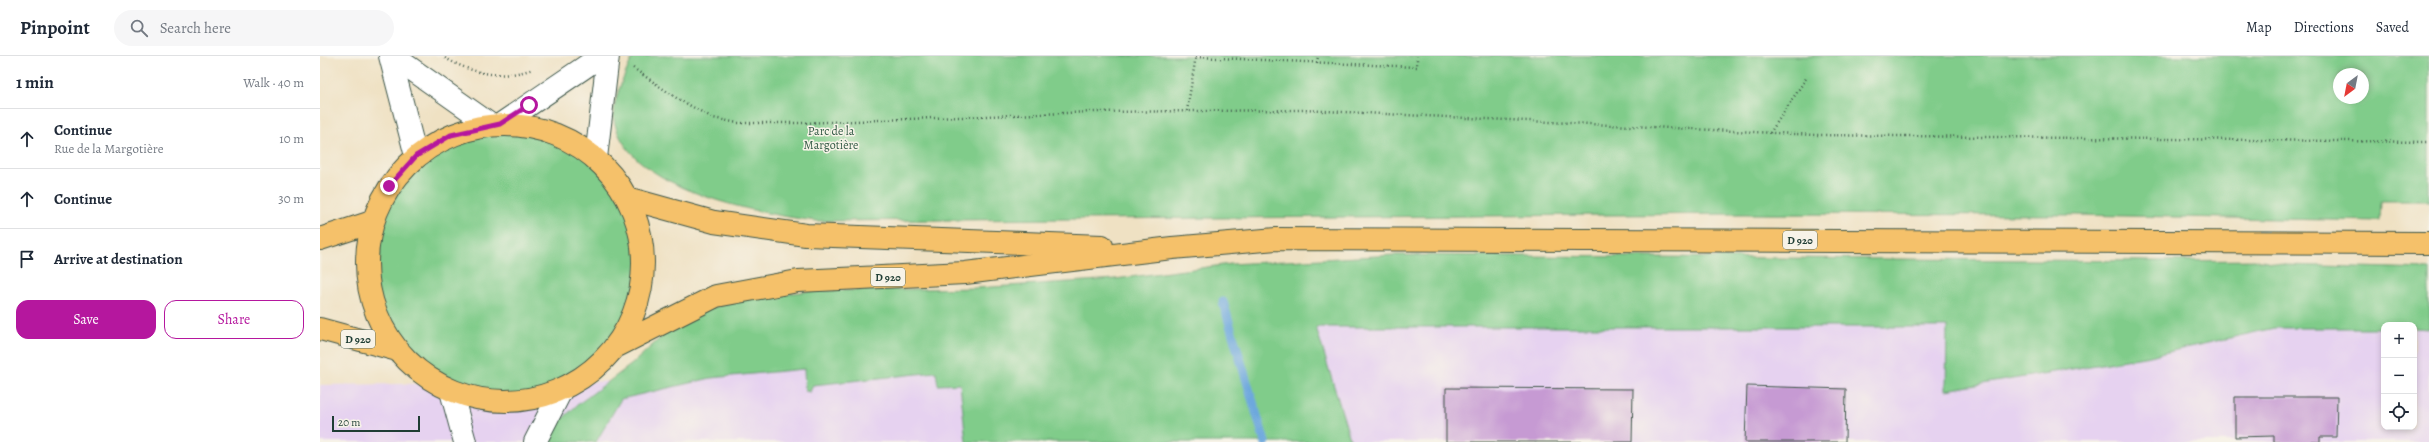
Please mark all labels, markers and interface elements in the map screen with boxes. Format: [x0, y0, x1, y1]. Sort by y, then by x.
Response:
search box [114, 10, 394, 46]
text: Pinpoint [20, 15, 90, 41]
icon: search [128, 17, 150, 39]
text: Search here [160, 18, 231, 38]
text: Map [2246, 18, 2272, 37]
text: Directions [2294, 18, 2354, 37]
text: Saved [2376, 18, 2409, 37]
north arrow [2333, 68, 2369, 104]
text: 1 min [16, 71, 54, 94]
text: Walk · 40 m [243, 74, 304, 91]
route start [520, 96, 538, 114]
text: Continue [54, 120, 112, 140]
park label: Parc de la Margotière [804, 123, 858, 153]
icon: ahead [16, 128, 38, 150]
text: 10 m [279, 130, 304, 147]
text: Rue de la Margotière [54, 140, 164, 157]
route end [380, 177, 398, 195]
icon: ahead [16, 188, 38, 210]
text: Continue [54, 189, 112, 209]
text: 30 m [278, 190, 304, 207]
road number: D 920 [1783, 231, 1817, 249]
icon: arrive [16, 248, 38, 270]
text: Arrive at destination [54, 249, 183, 269]
road number: D 920 [871, 268, 905, 286]
button: Save [16, 300, 156, 339]
button: Share [164, 300, 304, 339]
map controls [2381, 322, 2417, 430]
button: + [2381, 322, 2417, 358]
road number: D 920 [341, 330, 375, 348]
button: − [2381, 358, 2417, 394]
button: locate [2381, 394, 2417, 430]
scale bar [332, 414, 420, 433]
text: 20 m [338, 415, 360, 430]

